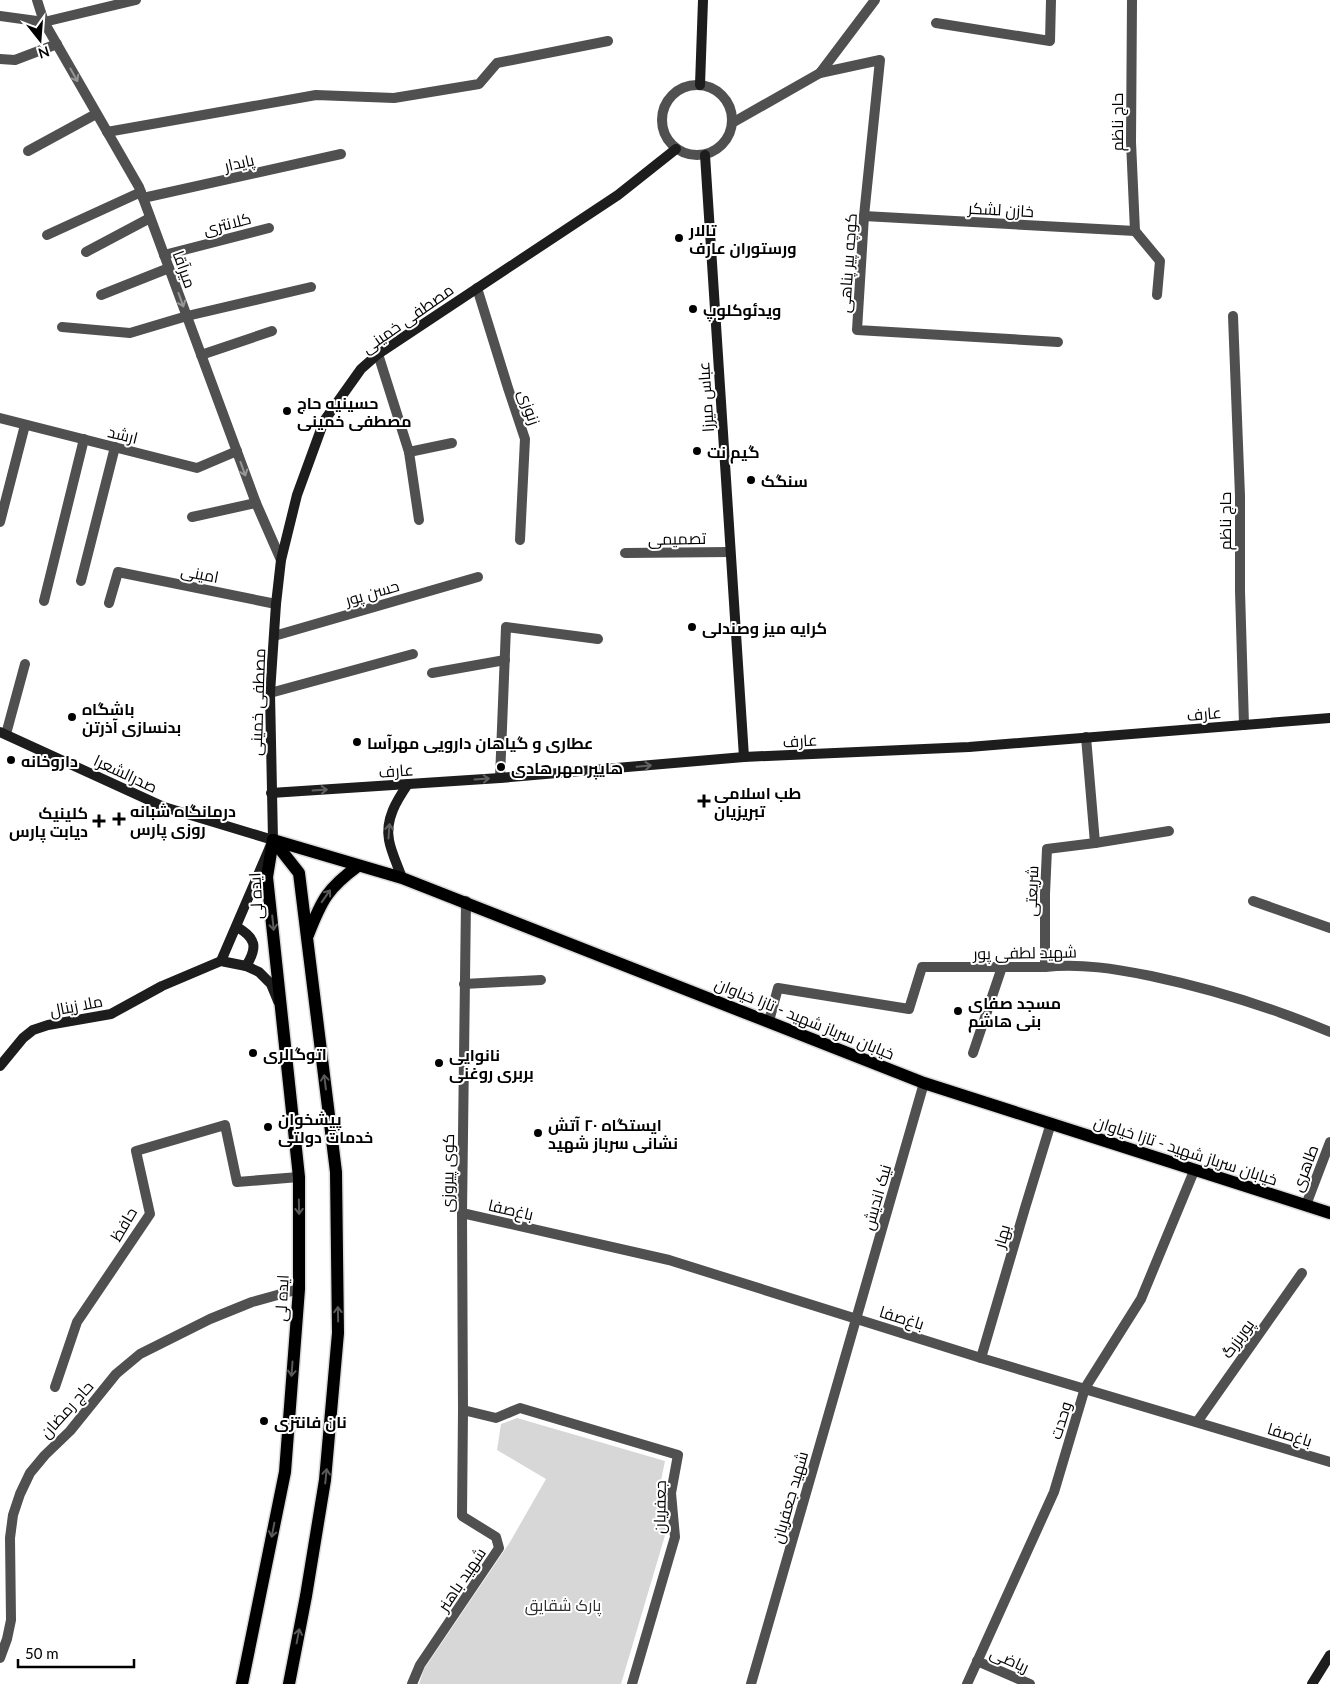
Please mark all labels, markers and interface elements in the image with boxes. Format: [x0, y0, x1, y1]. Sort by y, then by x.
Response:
north arrow [15, 15, 65, 65]
text: N [36, 43, 52, 63]
one-way arrow [69, 67, 79, 82]
street label: حاج ناظم [1107, 93, 1129, 151]
street label: پایدار [221, 149, 257, 178]
street label: خازن لشکر [966, 198, 1034, 222]
street label: کلانتری [201, 208, 253, 240]
street label: کوچه پیر پناهی [834, 212, 863, 314]
place label: تالار ورستوران عارف [688, 220, 797, 258]
marker: تالار ورستوران عارف [673, 232, 685, 244]
street label: میرآقا [169, 248, 201, 291]
street label: مصطفی خمینی [357, 279, 458, 358]
one-way arrow [177, 292, 186, 307]
place label: ویدئوکلوپ [703, 300, 781, 322]
marker: ویدئوکلوپ [687, 303, 699, 315]
street label: عباس میرزا [693, 361, 719, 433]
street label: زنوزی [513, 387, 545, 428]
place label: حسینیه حاج مصطفی خمینی [297, 393, 412, 431]
marker: حسینیه حاج مصطفی خمینی [281, 405, 293, 417]
street label: ارشد [106, 421, 140, 448]
place label: گیم نت [707, 442, 760, 464]
marker: گیم نت [691, 445, 703, 457]
one-way arrow [239, 461, 248, 476]
place label: سنگک [761, 471, 808, 490]
marker: سنگک [745, 474, 757, 486]
street label: حاج ناظم [1215, 492, 1237, 550]
street label: تصمیمی [648, 528, 707, 550]
street label: امینی [179, 560, 221, 588]
street label: حسن پور [342, 575, 402, 612]
place label: کرایه میز وصندلی [702, 618, 827, 638]
marker: کرایه میز وصندلی [686, 621, 698, 633]
street label: مصطفی خمینی [246, 648, 270, 756]
place label: باشگاه بدنسازی آذرتن [82, 699, 181, 737]
street label: عارف [1186, 702, 1222, 725]
marker: باشگاه بدنسازی آذرتن [66, 711, 78, 723]
street label: عارف [782, 730, 818, 751]
place label: عطاری و گیاهان دارویی مهرآسا [367, 733, 593, 753]
marker: عطاری و گیاهان دارویی مهرآسا [351, 736, 363, 748]
street label: صدرالشعرا [91, 750, 161, 797]
place label: داروخانه [21, 751, 78, 771]
marker: داروخانه [5, 754, 17, 766]
place label: هایپر مهر هادی [511, 758, 623, 780]
street label: عارف [378, 759, 414, 782]
marker: هایپر مهر هادی [495, 761, 507, 773]
one-way arrow [636, 761, 652, 771]
one-way arrow [474, 775, 490, 784]
place label: طب اسلامی تبریزیان [714, 783, 801, 821]
one-way arrow [312, 786, 328, 795]
marker: طب اسلامی تبریزیان [698, 795, 710, 807]
place label: درمانگاه شبانه روزی پارس [130, 801, 236, 841]
place label: کلینیک دیابت پارس [9, 803, 88, 843]
marker: درمانگاه شبانه روزی پارس [112, 812, 126, 826]
marker: کلینیک دیابت پارس [92, 814, 106, 828]
one-way arrow [385, 824, 394, 840]
street label: شریعتی [1021, 865, 1043, 917]
street label: ایده لى [244, 872, 268, 920]
one-way arrow [321, 889, 331, 903]
one-way arrow [268, 915, 278, 931]
street label: شهید لطفی پور [972, 942, 1077, 965]
street label: خیابان سرباز شهید - تازا خیاوان [712, 973, 898, 1065]
street label: ملا زینال [48, 991, 105, 1021]
place label: مسجد صفای بنی هاشم [968, 993, 1061, 1033]
marker: مسجد صفای بنی هاشم [952, 1005, 964, 1017]
place label: اتوگالری [263, 1044, 327, 1064]
place label: نانوایی بربری روغنی [449, 1045, 534, 1083]
marker: اتوگالری [247, 1047, 259, 1059]
marker: نانوایی بربری روغنی [433, 1057, 445, 1069]
one-way arrow [320, 1074, 330, 1090]
place label: پیشخوان خدمات دولتی [278, 1109, 373, 1147]
street label: خیابان سرباز شهید - تازا خیاوان [1091, 1111, 1280, 1191]
place label: ایستگاه ۲۰ آتش نشانی سرباز شهید [548, 1115, 678, 1153]
marker: پیشخوان خدمات دولتی [262, 1121, 274, 1133]
marker: ایستگاه ۲۰ آتش نشانی سرباز شهید [532, 1127, 544, 1139]
street label: کوی پیروزی [437, 1133, 460, 1213]
street label: طاهری [1286, 1142, 1323, 1195]
street label: نیک اندیش [858, 1162, 896, 1233]
street label: باغ‌صفا [486, 1195, 535, 1226]
one-way arrow [294, 1198, 304, 1215]
street label: حافظ [106, 1204, 140, 1244]
street label: بهار [988, 1222, 1015, 1252]
street label: ایده لى [270, 1274, 294, 1322]
street label: باغ‌صفا [876, 1301, 927, 1336]
one-way arrow [333, 1306, 343, 1322]
street label: پوربزرگ [1217, 1314, 1260, 1363]
one-way arrow [288, 1361, 297, 1377]
street label: حاج رمضان [35, 1376, 99, 1444]
street label: وحدت [1045, 1399, 1076, 1442]
place label: نان فانتزی [274, 1412, 347, 1432]
marker: نان فانتزی [258, 1415, 270, 1427]
street label: باغ‌صفا [1264, 1418, 1315, 1453]
street label: شهید جعفریان [767, 1449, 813, 1546]
one-way arrow [321, 1468, 330, 1484]
street label: جعفریان [649, 1480, 671, 1534]
one-way arrow [268, 1522, 278, 1538]
street label: شهید باهنر [432, 1544, 491, 1616]
park label: پارک شقایق [525, 1595, 602, 1617]
one-way arrow [294, 1629, 304, 1645]
scale bar [18, 1636, 134, 1668]
street label: ریاضی [987, 1642, 1032, 1678]
text: 50 m [25, 1644, 59, 1662]

